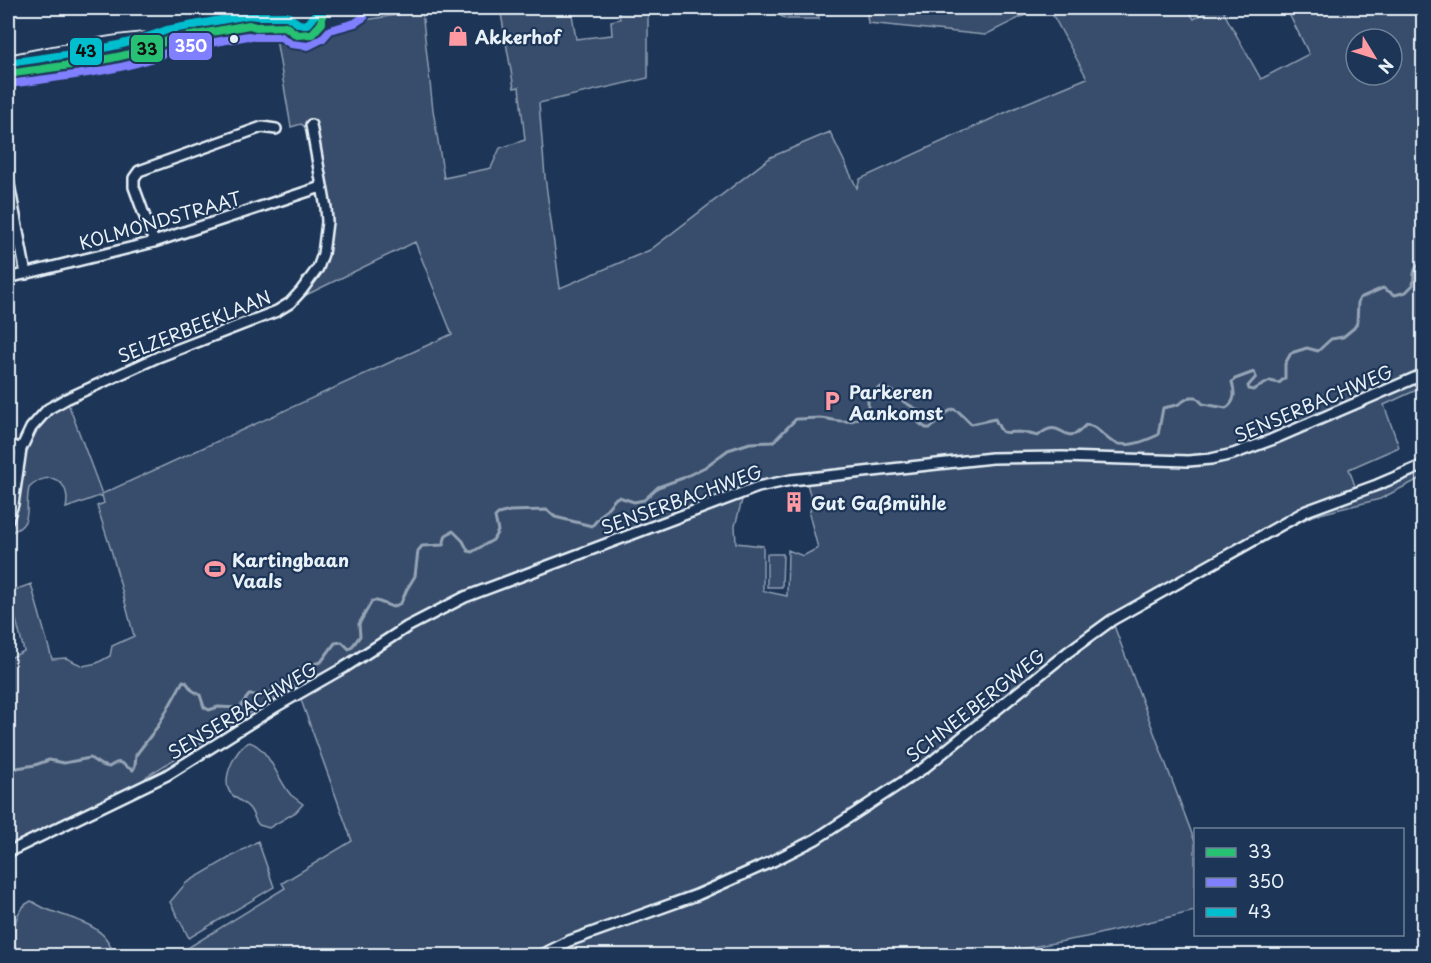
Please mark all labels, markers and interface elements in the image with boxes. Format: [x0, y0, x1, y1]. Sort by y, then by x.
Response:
place label: Akkerhof [475, 23, 563, 50]
shop icon: Akkerhof [446, 24, 470, 48]
north arrow [1344, 27, 1404, 87]
line badge: 350 [168, 32, 213, 61]
text: 350 [175, 33, 207, 57]
unlabelled marker [228, 33, 240, 45]
line badge: 33 [130, 34, 164, 63]
text: 33 [137, 36, 157, 60]
line badge: 43 [69, 37, 103, 66]
text: 43 [75, 38, 97, 62]
text: N [1373, 54, 1400, 79]
street label: KOLMONDSTRAAT [76, 184, 245, 256]
street label: SELZERBEEKLAAN [113, 283, 275, 369]
street label: SENSERBACHWEG [1229, 357, 1397, 449]
place label: Parkeren Aankomst [848, 378, 944, 426]
parking icon: Parkeren Aankomst [820, 389, 844, 413]
street label: SENSERBACHWEG [597, 457, 766, 541]
place label: Gut Gaßmühle [811, 489, 947, 516]
building icon: Gut Gaßmühle [782, 490, 806, 514]
place label: Kartingbaan Vaals [232, 546, 349, 594]
sports icon: Kartingbaan Vaals [203, 557, 227, 581]
street label: SCHNEEBERGWEG [900, 642, 1051, 768]
street label: SENSERBACHWEG [162, 655, 322, 765]
legend [1194, 828, 1404, 936]
text: 33 [1248, 837, 1272, 864]
text: 350 [1248, 867, 1284, 894]
text: 43 [1248, 897, 1271, 924]

